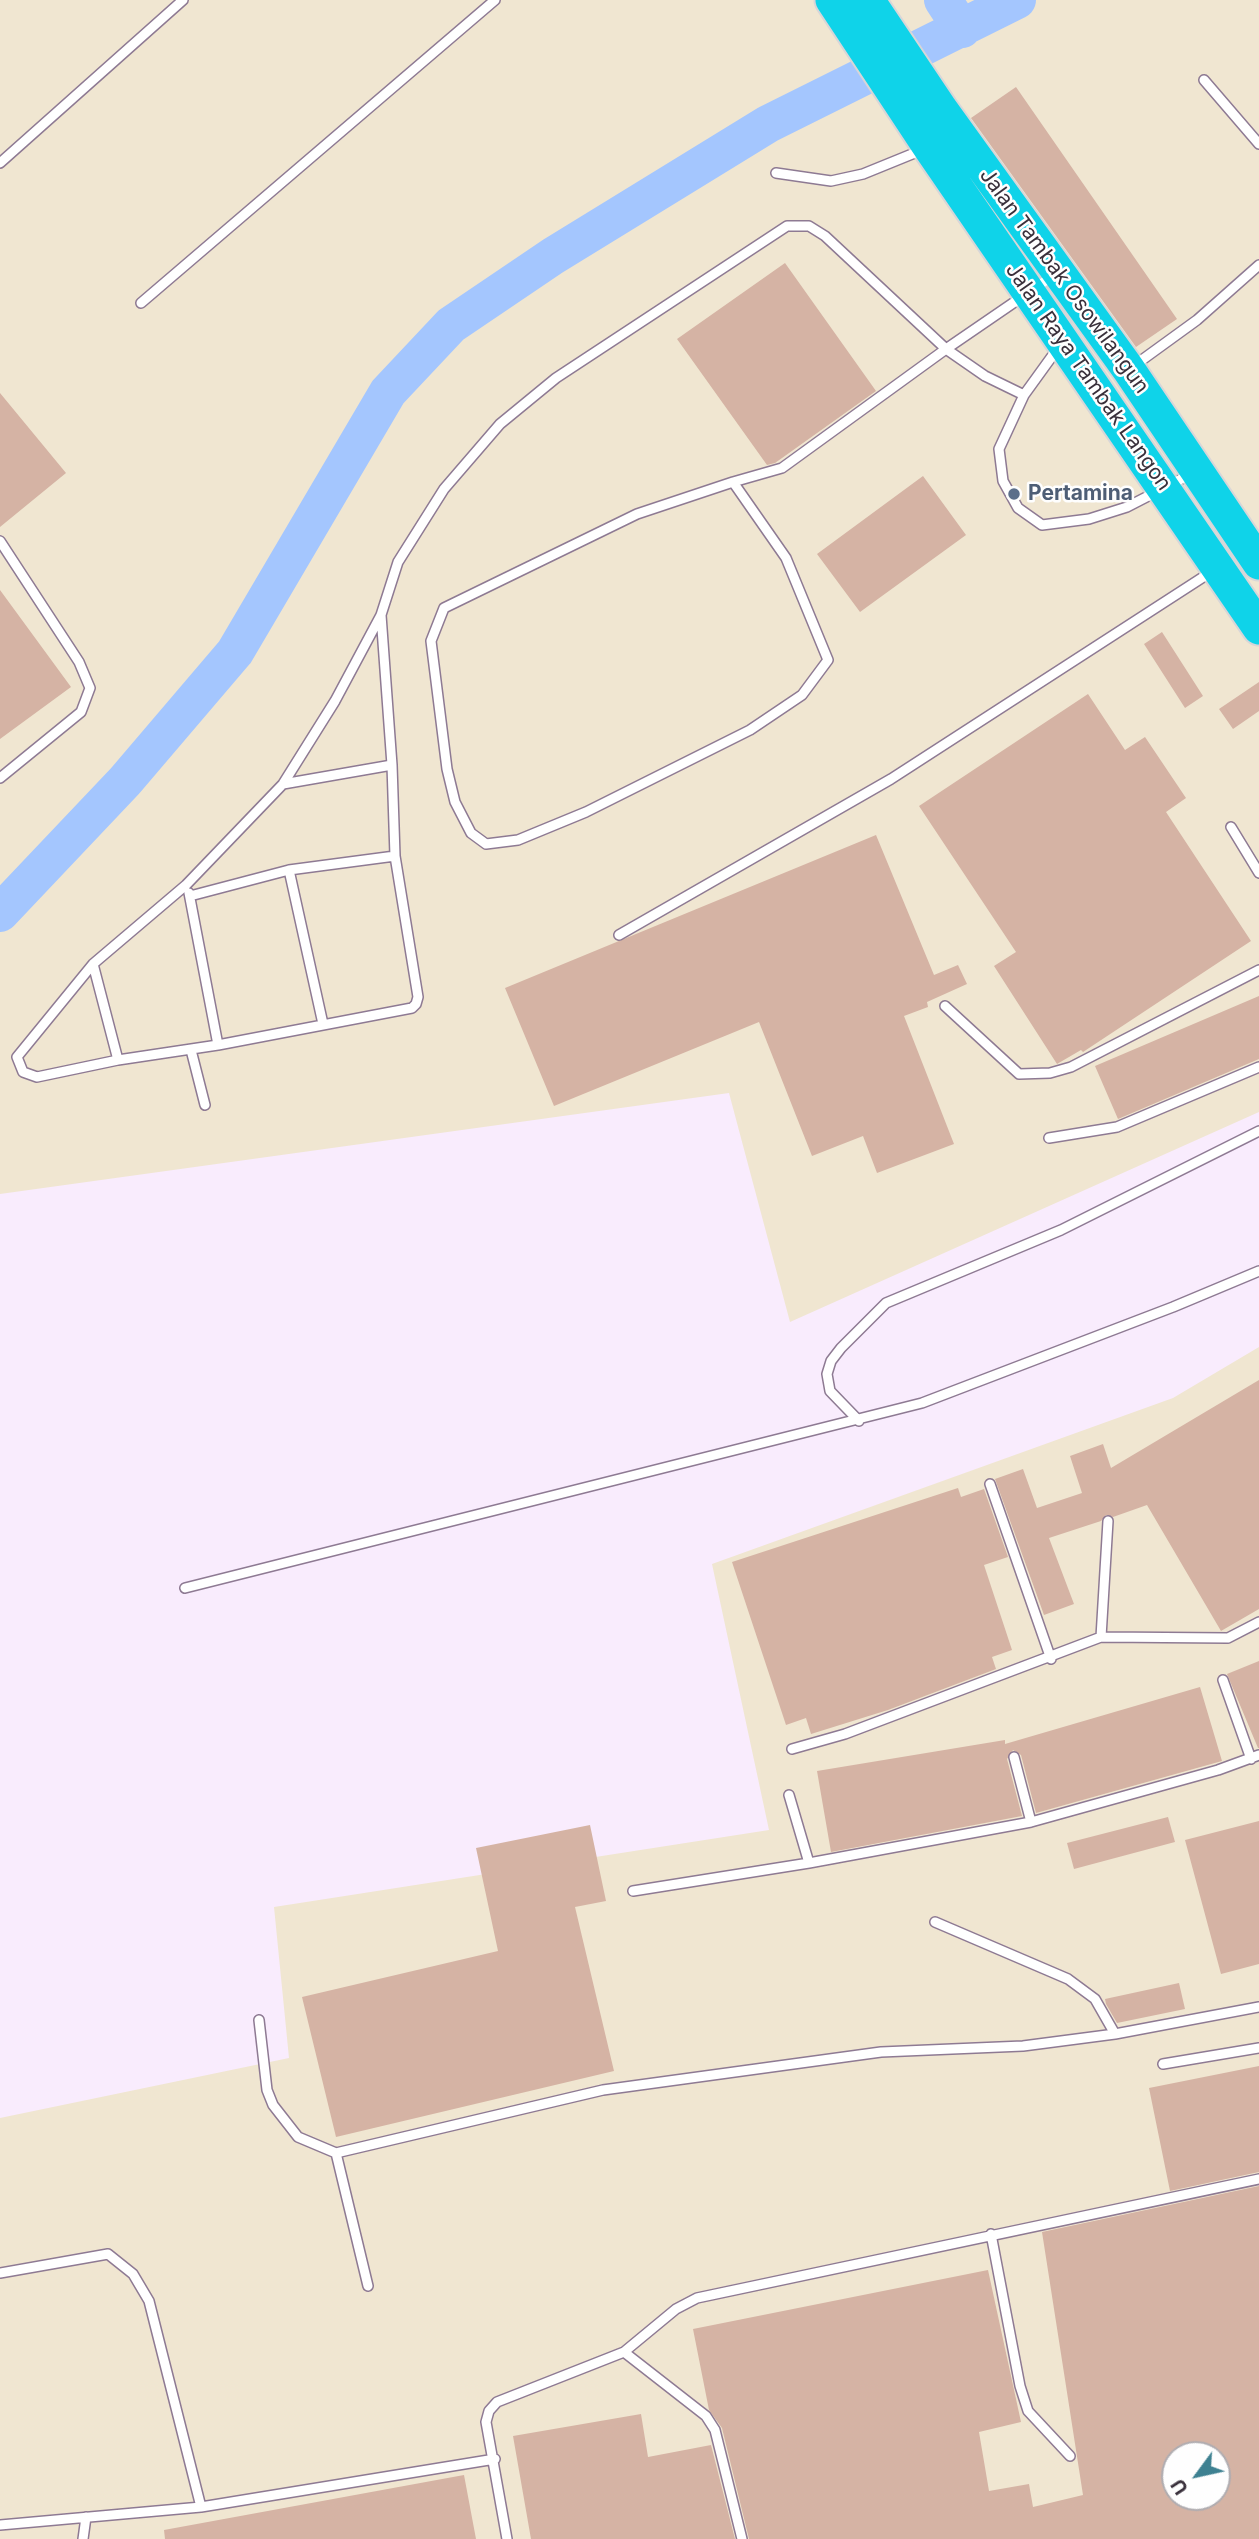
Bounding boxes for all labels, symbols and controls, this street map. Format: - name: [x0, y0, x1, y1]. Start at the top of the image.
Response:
- street label: Jalan Tambak Osowilangun: [974, 164, 1154, 398]
- street label: Jalan Raya Tambak Langon: [1000, 258, 1176, 496]
- place label: Pertamina: [1028, 481, 1133, 507]
- marker: Pertamina: [1006, 486, 1022, 502]
- north arrow: [1161, 2441, 1231, 2511]
- text: U: [1166, 2475, 1193, 2499]

